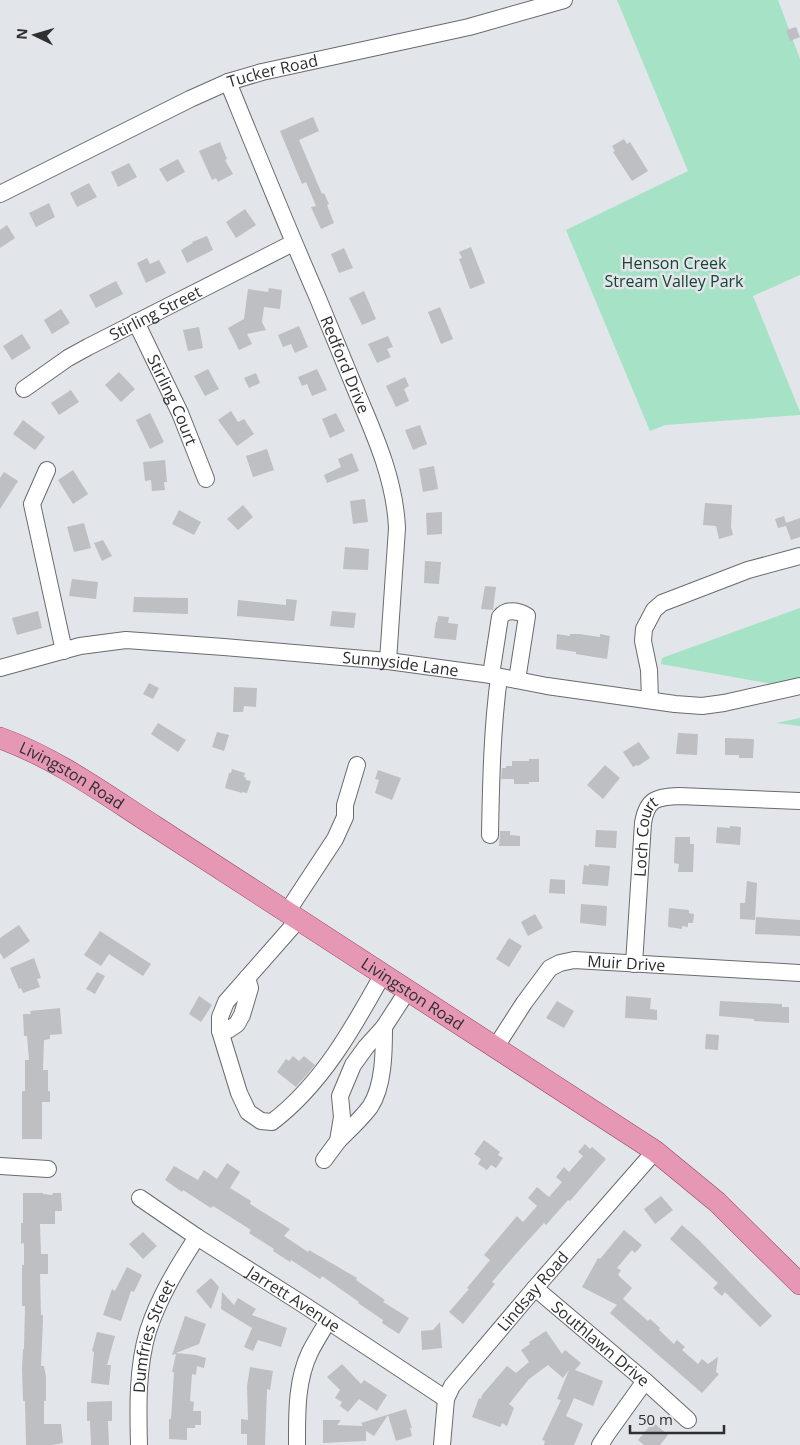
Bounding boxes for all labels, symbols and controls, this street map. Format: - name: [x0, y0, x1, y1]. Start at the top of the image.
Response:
- north arrow: [10, 10, 60, 60]
- text: N: [12, 27, 32, 40]
- street label: Tucker Road: [225, 49, 320, 93]
- park label: Henson Creek Stream Valley Park: [605, 252, 744, 292]
- street label: Stirling Street: [105, 280, 205, 345]
- street label: Redford Drive: [315, 313, 375, 417]
- street label: Stirling Court: [142, 351, 203, 449]
- street label: Sunnyside Lane: [342, 646, 460, 681]
- street label: Livingston Road: [16, 736, 129, 814]
- street label: Loch Court: [629, 791, 662, 878]
- street label: Muir Drive: [587, 950, 666, 976]
- street label: Livingston Road: [357, 952, 468, 1035]
- street label: Lindsay Road: [492, 1247, 573, 1336]
- street label: Jarrett Avenue: [241, 1260, 345, 1337]
- street label: Dumfries Street: [128, 1275, 180, 1393]
- street label: Southlawn Drive: [547, 1296, 654, 1391]
- scale bar: [630, 1402, 724, 1434]
- text: 50 m: [638, 1409, 673, 1429]

